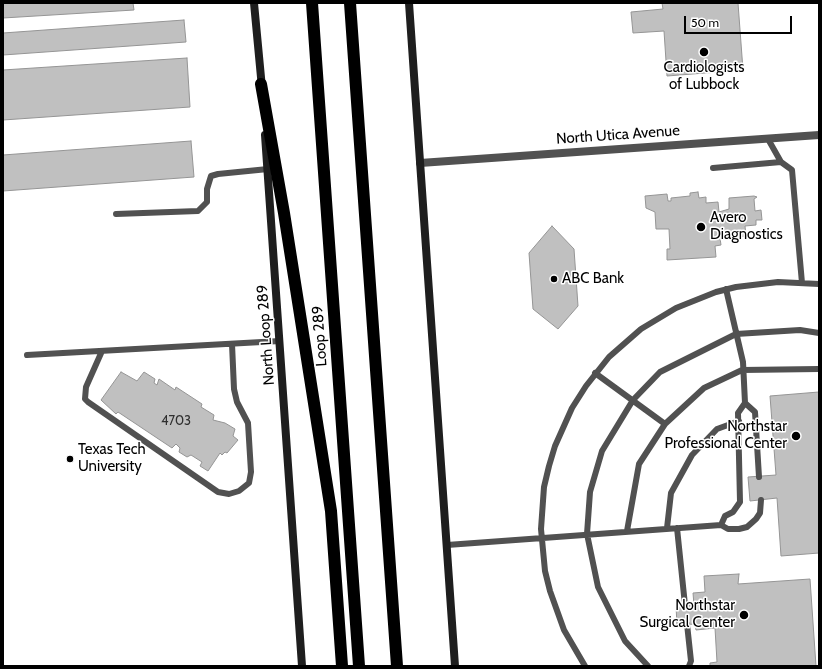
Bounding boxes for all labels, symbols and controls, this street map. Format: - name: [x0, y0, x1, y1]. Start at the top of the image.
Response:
- scale bar: [686, 8, 794, 34]
- text: 50 m: [691, 15, 719, 30]
- marker: Cardiologists of Lubbock: [698, 46, 710, 58]
- place label: Cardiologists of Lubbock: [664, 59, 744, 94]
- street label: North Utica Avenue: [556, 122, 680, 148]
- place label: Avero Diagnostics: [710, 209, 783, 244]
- marker: Avero Diagnostics: [695, 221, 707, 233]
- place label: ABC Bank: [562, 270, 624, 288]
- marker: ABC Bank: [549, 274, 559, 284]
- street label: North Loop 289: [254, 284, 278, 386]
- street label: Loop 289: [309, 305, 331, 367]
- house number: 4703: [161, 413, 191, 429]
- place label: Northstar Professional Center: [665, 418, 787, 453]
- marker: Northstar Professional Center: [790, 430, 802, 442]
- place label: Texas Tech University: [78, 441, 146, 476]
- marker: Texas Tech University: [65, 454, 75, 464]
- place label: Northstar Surgical Center: [640, 597, 735, 632]
- marker: Northstar Surgical Center: [738, 609, 750, 621]

